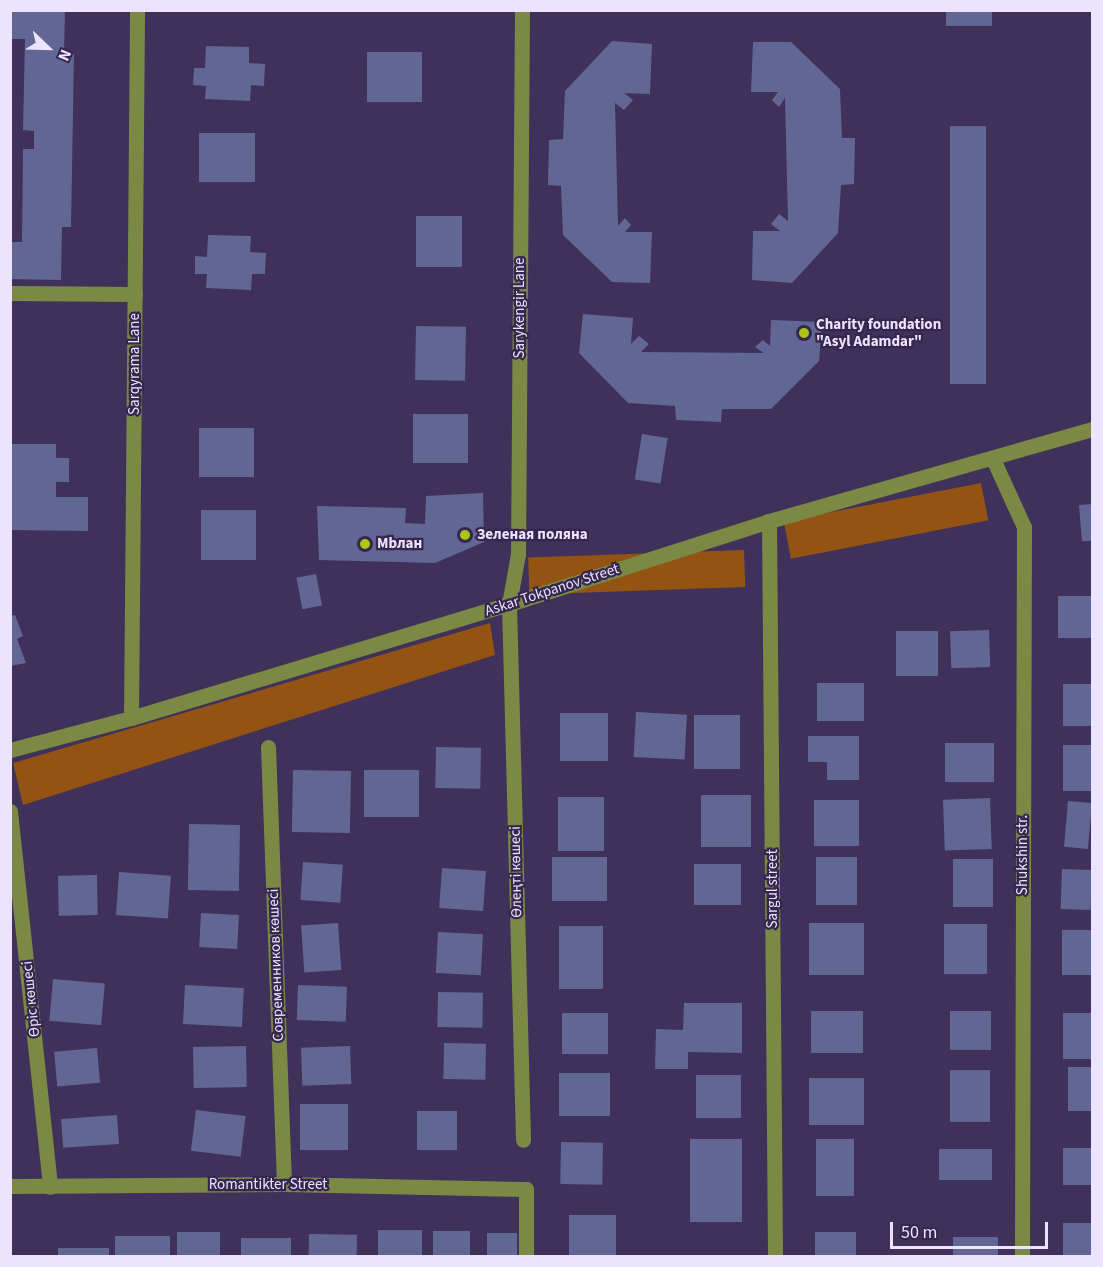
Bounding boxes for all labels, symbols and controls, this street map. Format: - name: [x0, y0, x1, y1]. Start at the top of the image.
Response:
- north arrow: [18, 18, 78, 78]
- text: N: [52, 46, 77, 64]
- street label: Sarykengir Lane: [511, 258, 529, 358]
- street label: Sarqyrama Lane: [126, 313, 144, 415]
- place label: Charity foundation "Asyl Adamdar": [816, 315, 941, 350]
- marker: Charity foundation "Asyl Adamdar": [797, 326, 811, 340]
- place label: Зеленая поляна: [477, 526, 588, 544]
- marker: Зеленая поляна: [458, 528, 472, 542]
- place label: Мbлан: [377, 535, 422, 553]
- marker: Мbлан: [358, 537, 372, 551]
- street label: Askar Tokpanov Street: [483, 560, 621, 620]
- street label: Shukshin str.: [1014, 815, 1032, 895]
- street label: Өлеңті көшесі: [506, 826, 526, 918]
- street label: Sargul street: [764, 849, 782, 929]
- street label: Современников көшесі: [264, 888, 288, 1042]
- street label: Өріс көшесі: [18, 960, 44, 1038]
- street label: Romantikter Street: [209, 1176, 327, 1194]
- scale bar: [893, 1210, 1050, 1248]
- text: 50 m: [901, 1220, 937, 1245]

